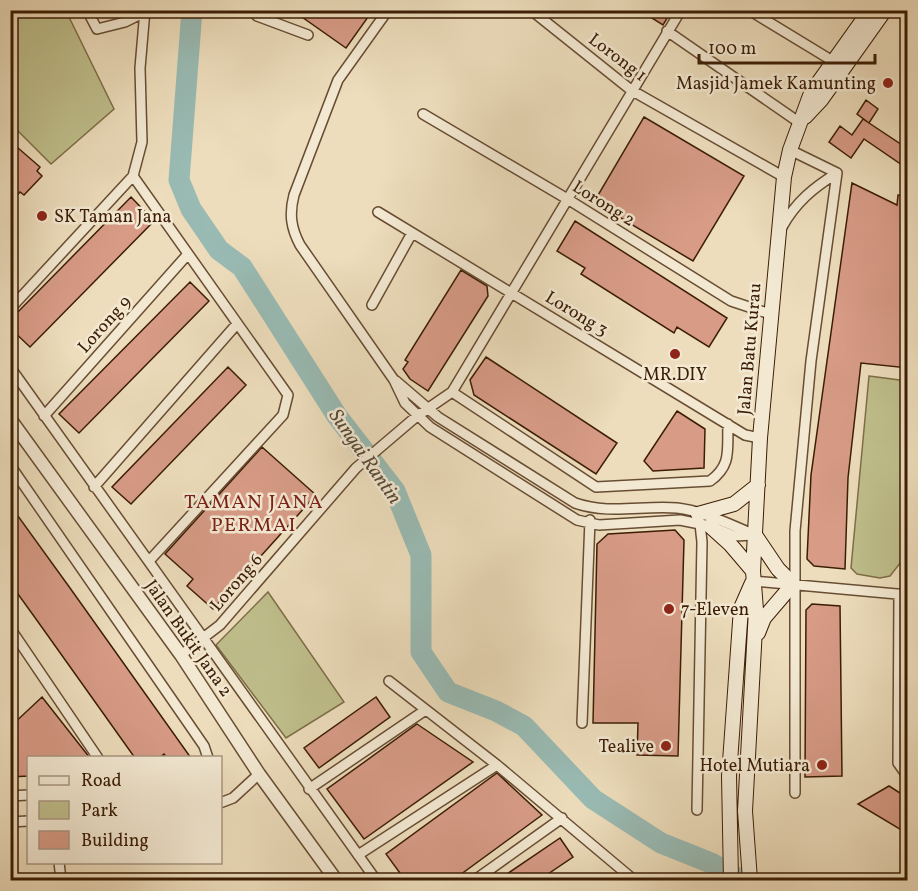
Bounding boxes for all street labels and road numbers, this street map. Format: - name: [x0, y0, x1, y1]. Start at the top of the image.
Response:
- street label: Lorong 1: [583, 28, 651, 88]
- street label: Lorong 2: [567, 175, 640, 233]
- street label: Jalan Batu Kurau: [732, 282, 769, 416]
- street label: Lorong 3: [540, 286, 612, 343]
- street label: Lorong 9: [73, 291, 138, 359]
- street label: Lorong 6: [205, 549, 269, 617]
- street label: Jalan Bukit Jana 2: [138, 575, 238, 703]

